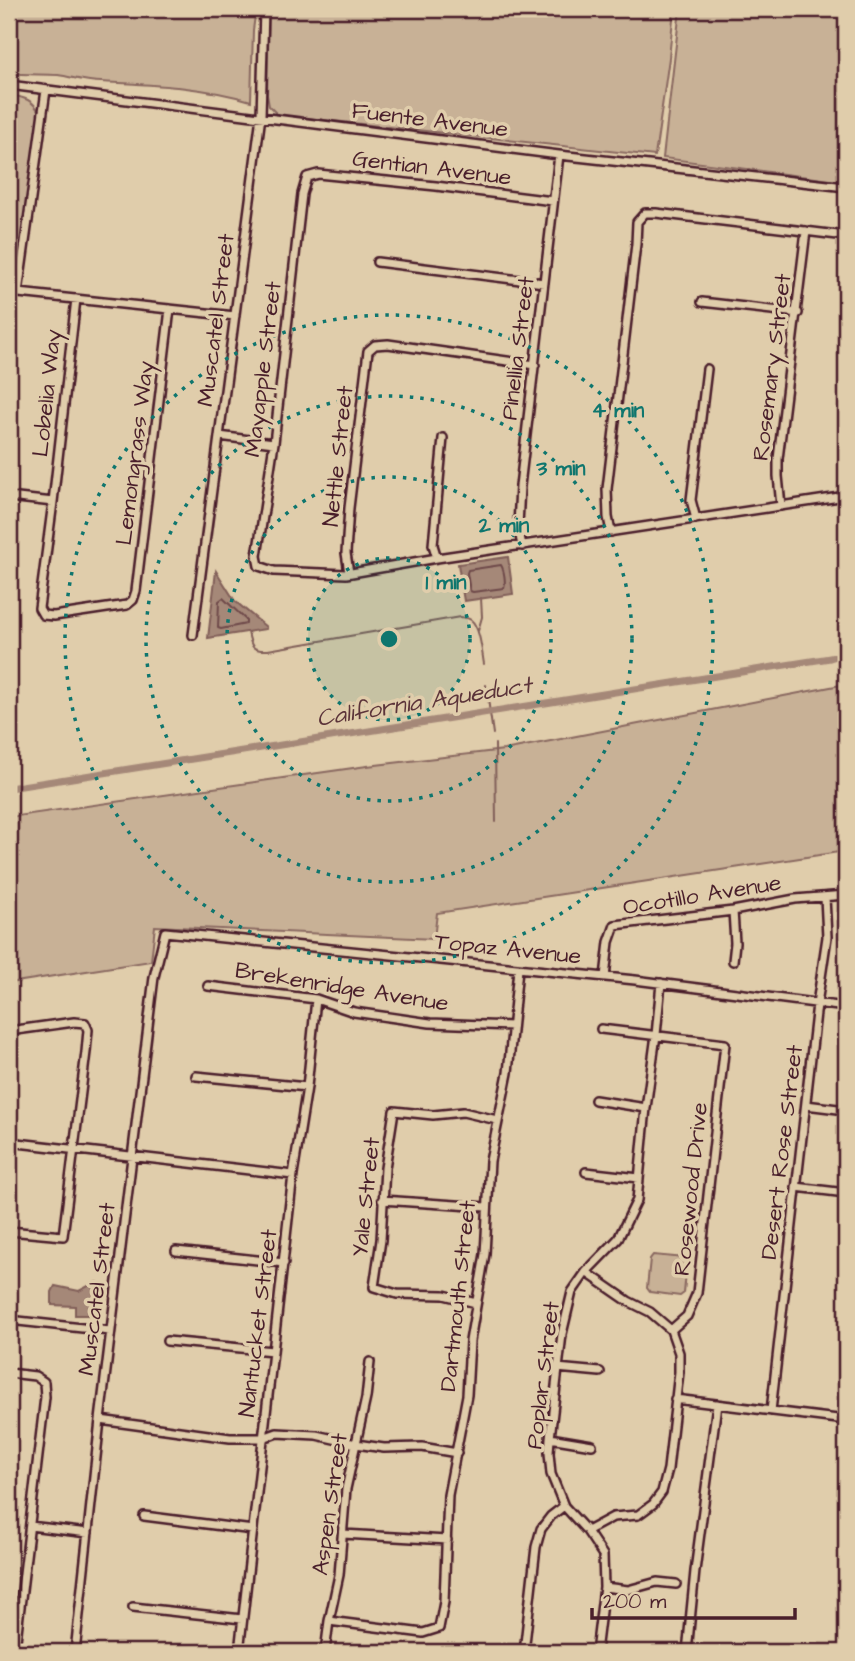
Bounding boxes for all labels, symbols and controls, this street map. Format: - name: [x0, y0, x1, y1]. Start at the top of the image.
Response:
- street label: Fuente Avenue: [350, 95, 510, 145]
- street label: Gentian Avenue: [351, 142, 513, 194]
- street label: Muscatel Street: [190, 231, 243, 408]
- street label: Rosemary Street: [745, 271, 800, 463]
- street label: Pinellia Street: [493, 274, 543, 422]
- street label: Mayapple Street: [236, 279, 291, 459]
- street label: Lobelia Way: [24, 327, 71, 459]
- street label: Lemongrass Way: [108, 359, 163, 547]
- street label: Nettle Street: [315, 383, 361, 528]
- text: 4 min: [592, 396, 645, 425]
- text: 3 min: [535, 454, 586, 483]
- text: 2 min: [478, 511, 530, 540]
- text: 1 min: [425, 568, 467, 597]
- centre of rings: [377, 627, 401, 651]
- water label: California Aqueduct: [314, 668, 536, 736]
- street label: Ocotillo Avenue: [621, 867, 784, 923]
- street label: Topaz Avenue: [433, 925, 583, 973]
- street label: Brekenridge Avenue: [233, 954, 451, 1021]
- street label: Desert Rose Street: [753, 1042, 811, 1261]
- street label: Rosewood Drive: [666, 1101, 716, 1277]
- street label: Yale Street: [344, 1135, 388, 1259]
- street label: Dartmouth Street: [432, 1198, 484, 1393]
- street label: Muscatel Street: [71, 1200, 124, 1377]
- street label: Nantucket Street: [231, 1227, 285, 1419]
- street label: Poplar Street: [518, 1299, 568, 1451]
- street label: Aspen Street: [304, 1430, 356, 1577]
- scale bar: [592, 1577, 796, 1621]
- text: 200 m: [603, 1587, 667, 1616]

